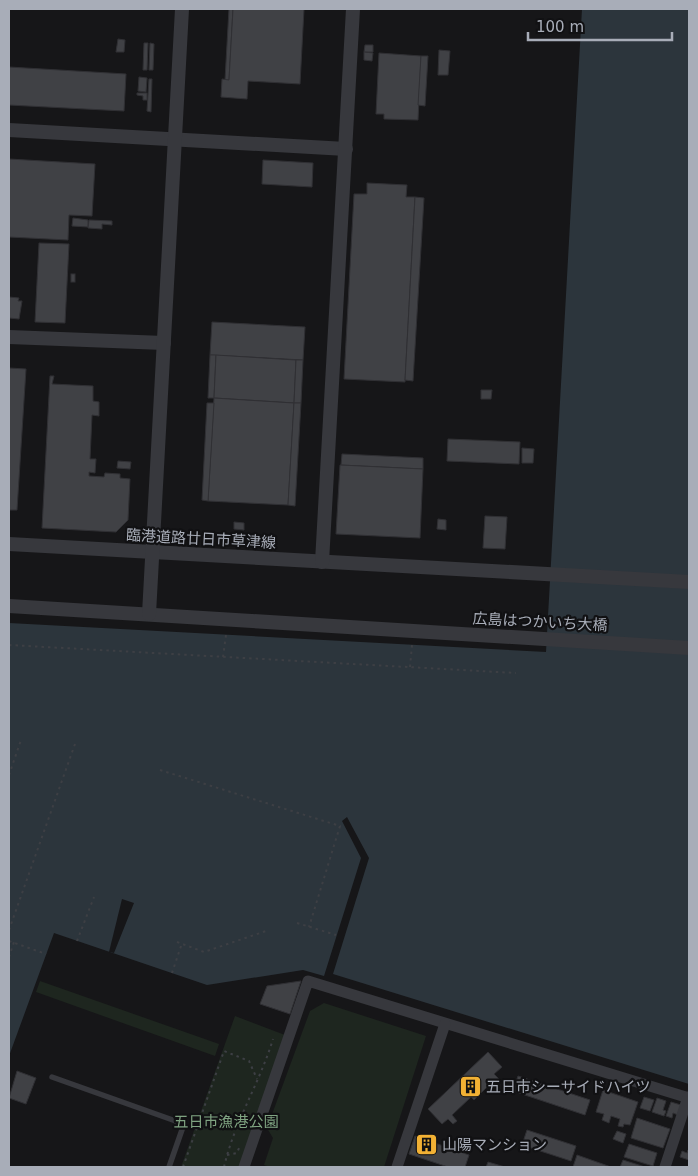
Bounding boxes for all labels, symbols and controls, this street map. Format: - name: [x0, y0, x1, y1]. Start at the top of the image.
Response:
- scale bar: [528, 10, 672, 42]
- text: 100 m: [536, 18, 584, 36]
- street label: 臨港道路廿日市草津線: [126, 526, 276, 552]
- street label: 広島はつかいち大橋: [472, 609, 608, 635]
- building icon: 五日市シーサイドハイツ: [458, 1075, 482, 1099]
- place label: 五日市シーサイドハイツ: [486, 1078, 650, 1096]
- park label: 五日市漁港公園: [173, 1113, 279, 1131]
- building icon: 山陽マンション: [414, 1133, 438, 1157]
- place label: 山陽マンション: [442, 1136, 547, 1154]

